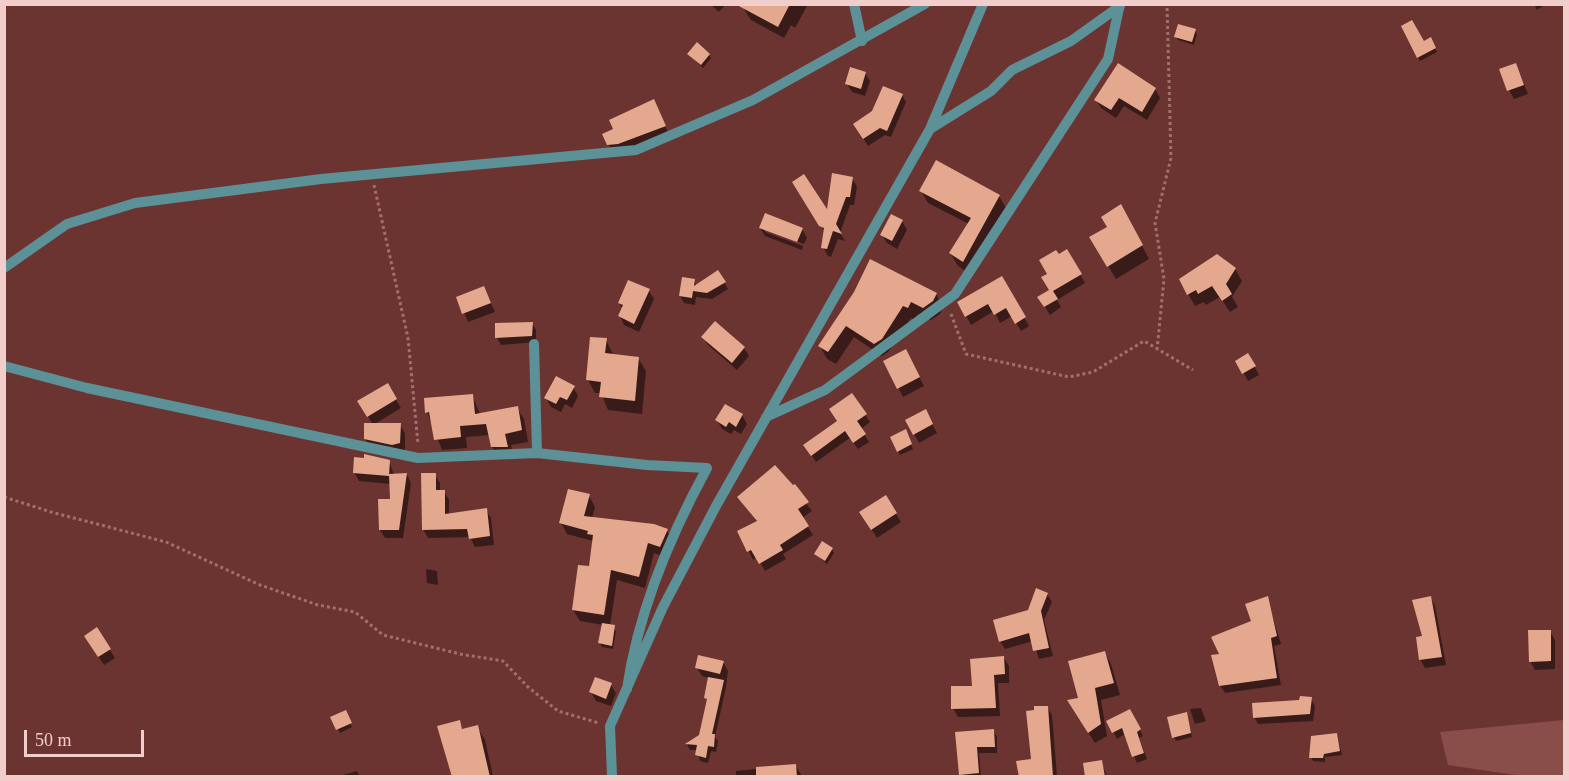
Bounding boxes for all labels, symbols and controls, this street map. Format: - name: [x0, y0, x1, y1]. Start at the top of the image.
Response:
- scale bar: [27, 718, 147, 756]
- text: 50 m: [35, 730, 72, 750]

